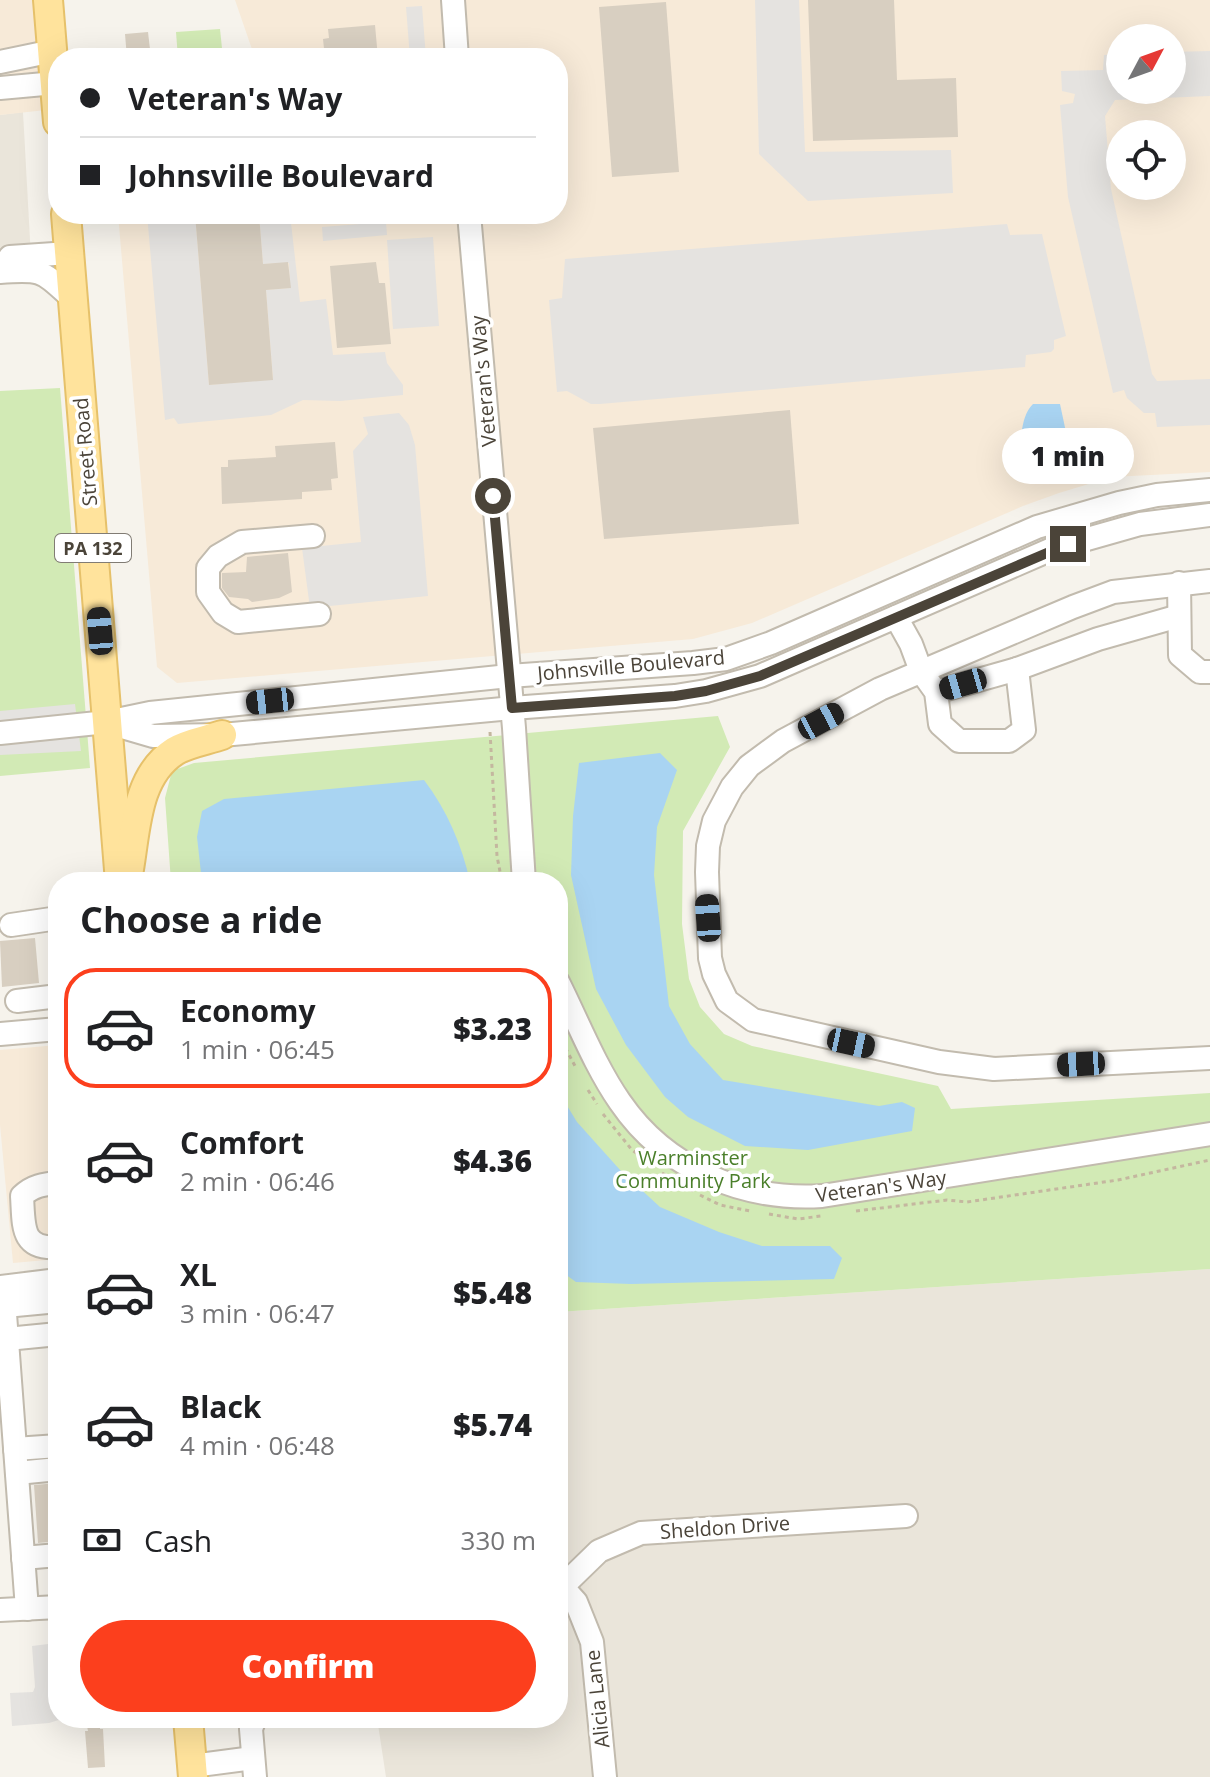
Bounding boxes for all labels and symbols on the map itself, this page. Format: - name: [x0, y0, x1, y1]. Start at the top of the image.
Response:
- north arrow: [1106, 24, 1186, 104]
- street label: Veteran's Way: [464, 313, 502, 448]
- street label: Street Road: [67, 397, 103, 507]
- callout: 1 min: [1002, 428, 1134, 484]
- route start: [475, 478, 511, 514]
- route end: [1050, 526, 1086, 562]
- road number: PA 132: [55, 534, 131, 562]
- car: [86, 606, 114, 656]
- street label: Johnsville Boulevard: [534, 643, 726, 687]
- car: [937, 666, 989, 702]
- car: [245, 687, 295, 715]
- car: [794, 699, 848, 743]
- car: [694, 893, 722, 943]
- car: [825, 1026, 877, 1060]
- car: [1056, 1051, 1106, 1077]
- park label: Warminster Community Park: [615, 1144, 771, 1194]
- street label: Veteran's Way: [814, 1163, 949, 1209]
- street label: Sheldon Drive: [659, 1509, 791, 1545]
- street label: Alicia Lane: [578, 1648, 616, 1750]

